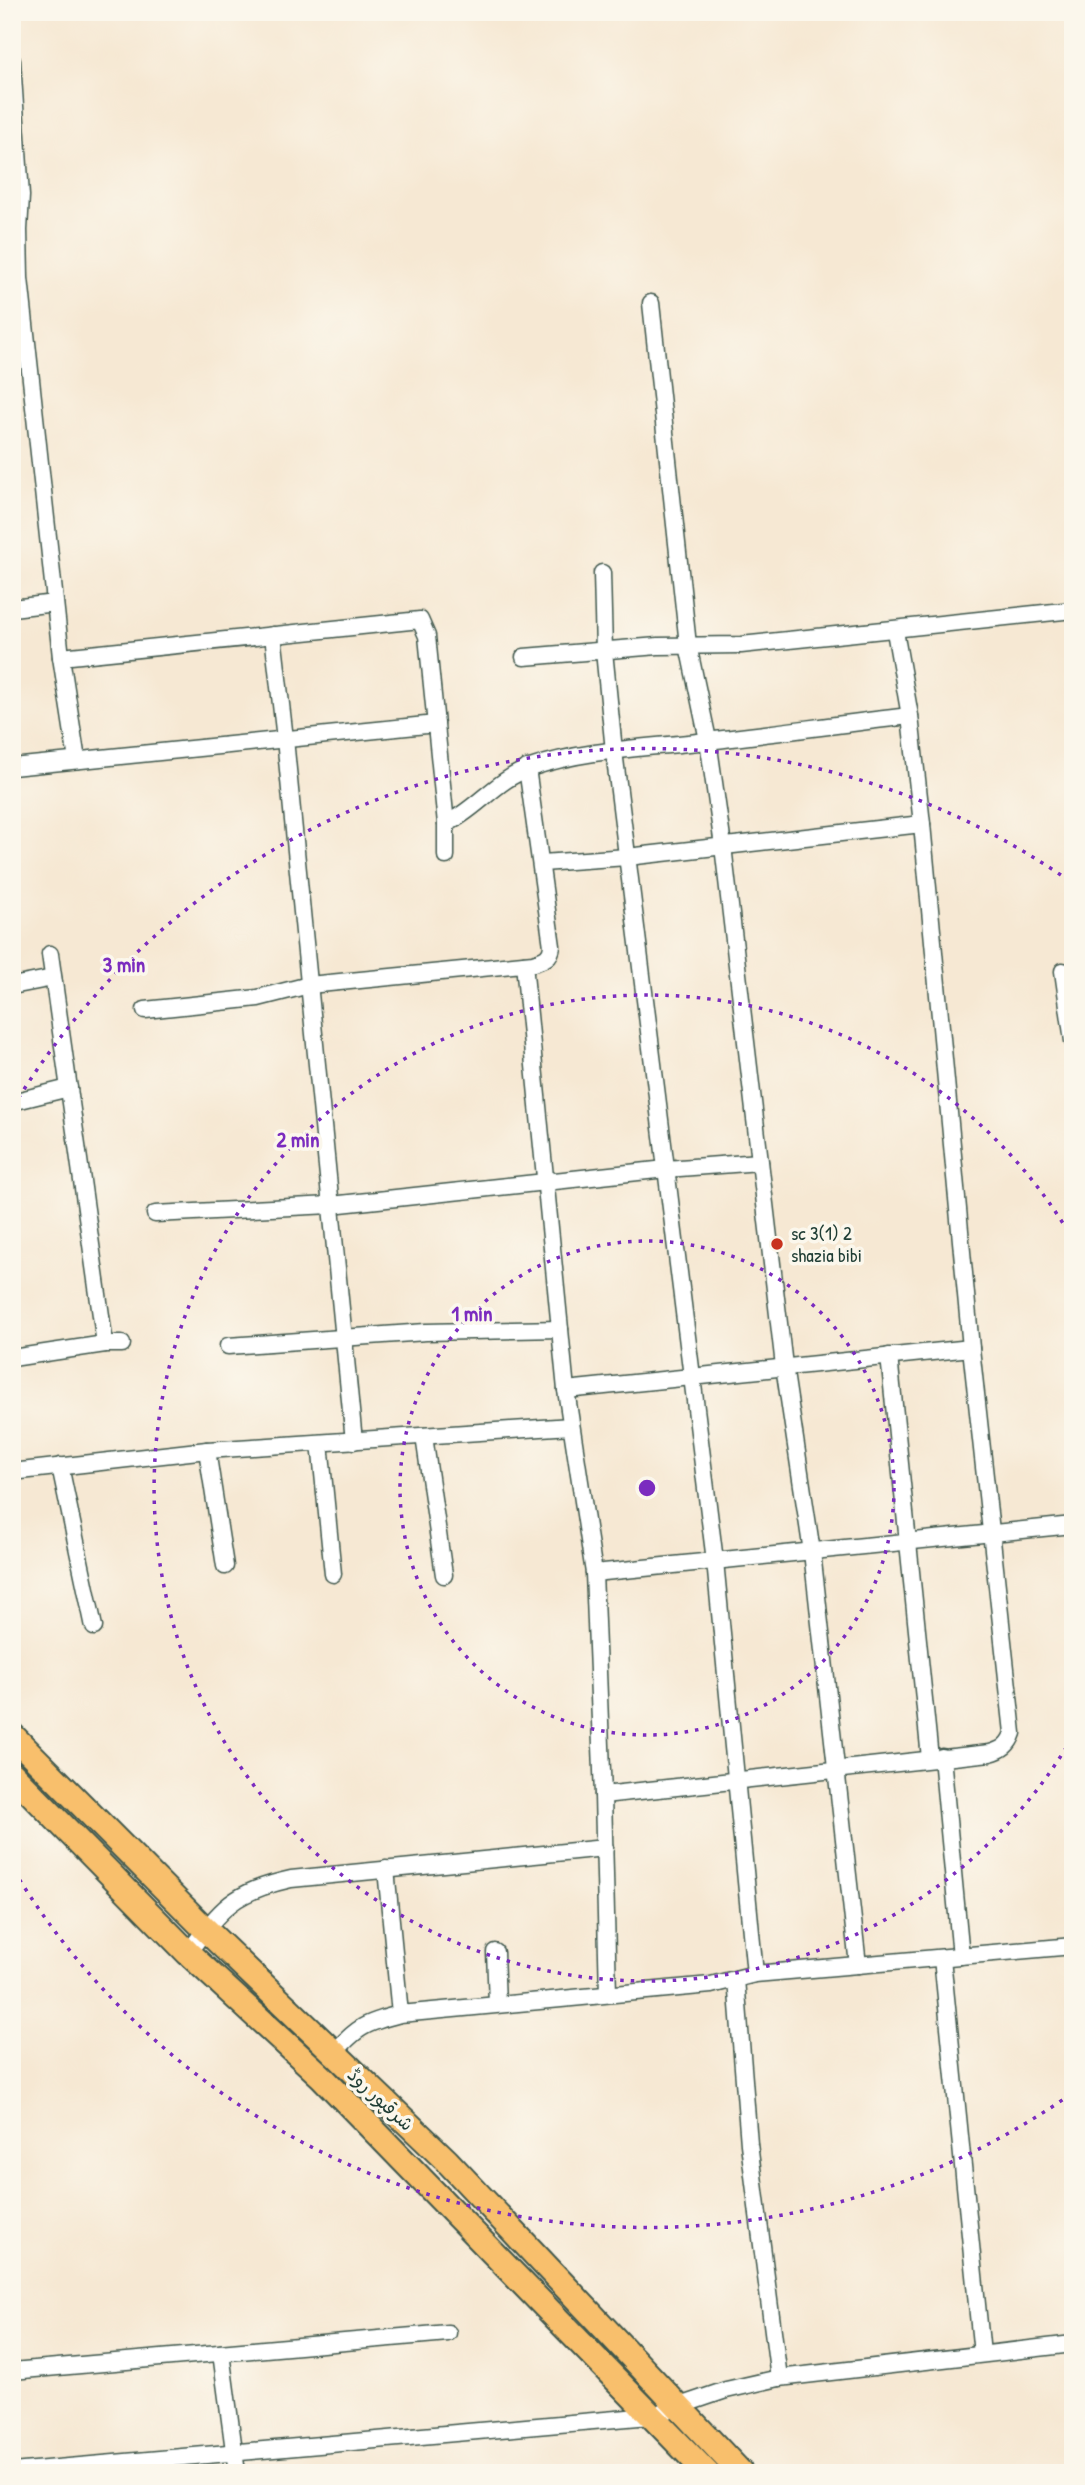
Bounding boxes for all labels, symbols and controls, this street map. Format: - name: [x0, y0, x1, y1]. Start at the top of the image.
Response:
- text: 3 min: [103, 950, 145, 979]
- text: 2 min: [276, 1125, 320, 1154]
- place label: sc 3(1) 2 shazia bibi: [791, 1220, 862, 1268]
- marker: sc 3(1) 2 shazia bibi: [769, 1236, 785, 1252]
- text: 1 min: [452, 1299, 492, 1328]
- centre of rings: [635, 1476, 659, 1500]
- street label: شرقپور روڈ: [342, 2062, 420, 2136]

